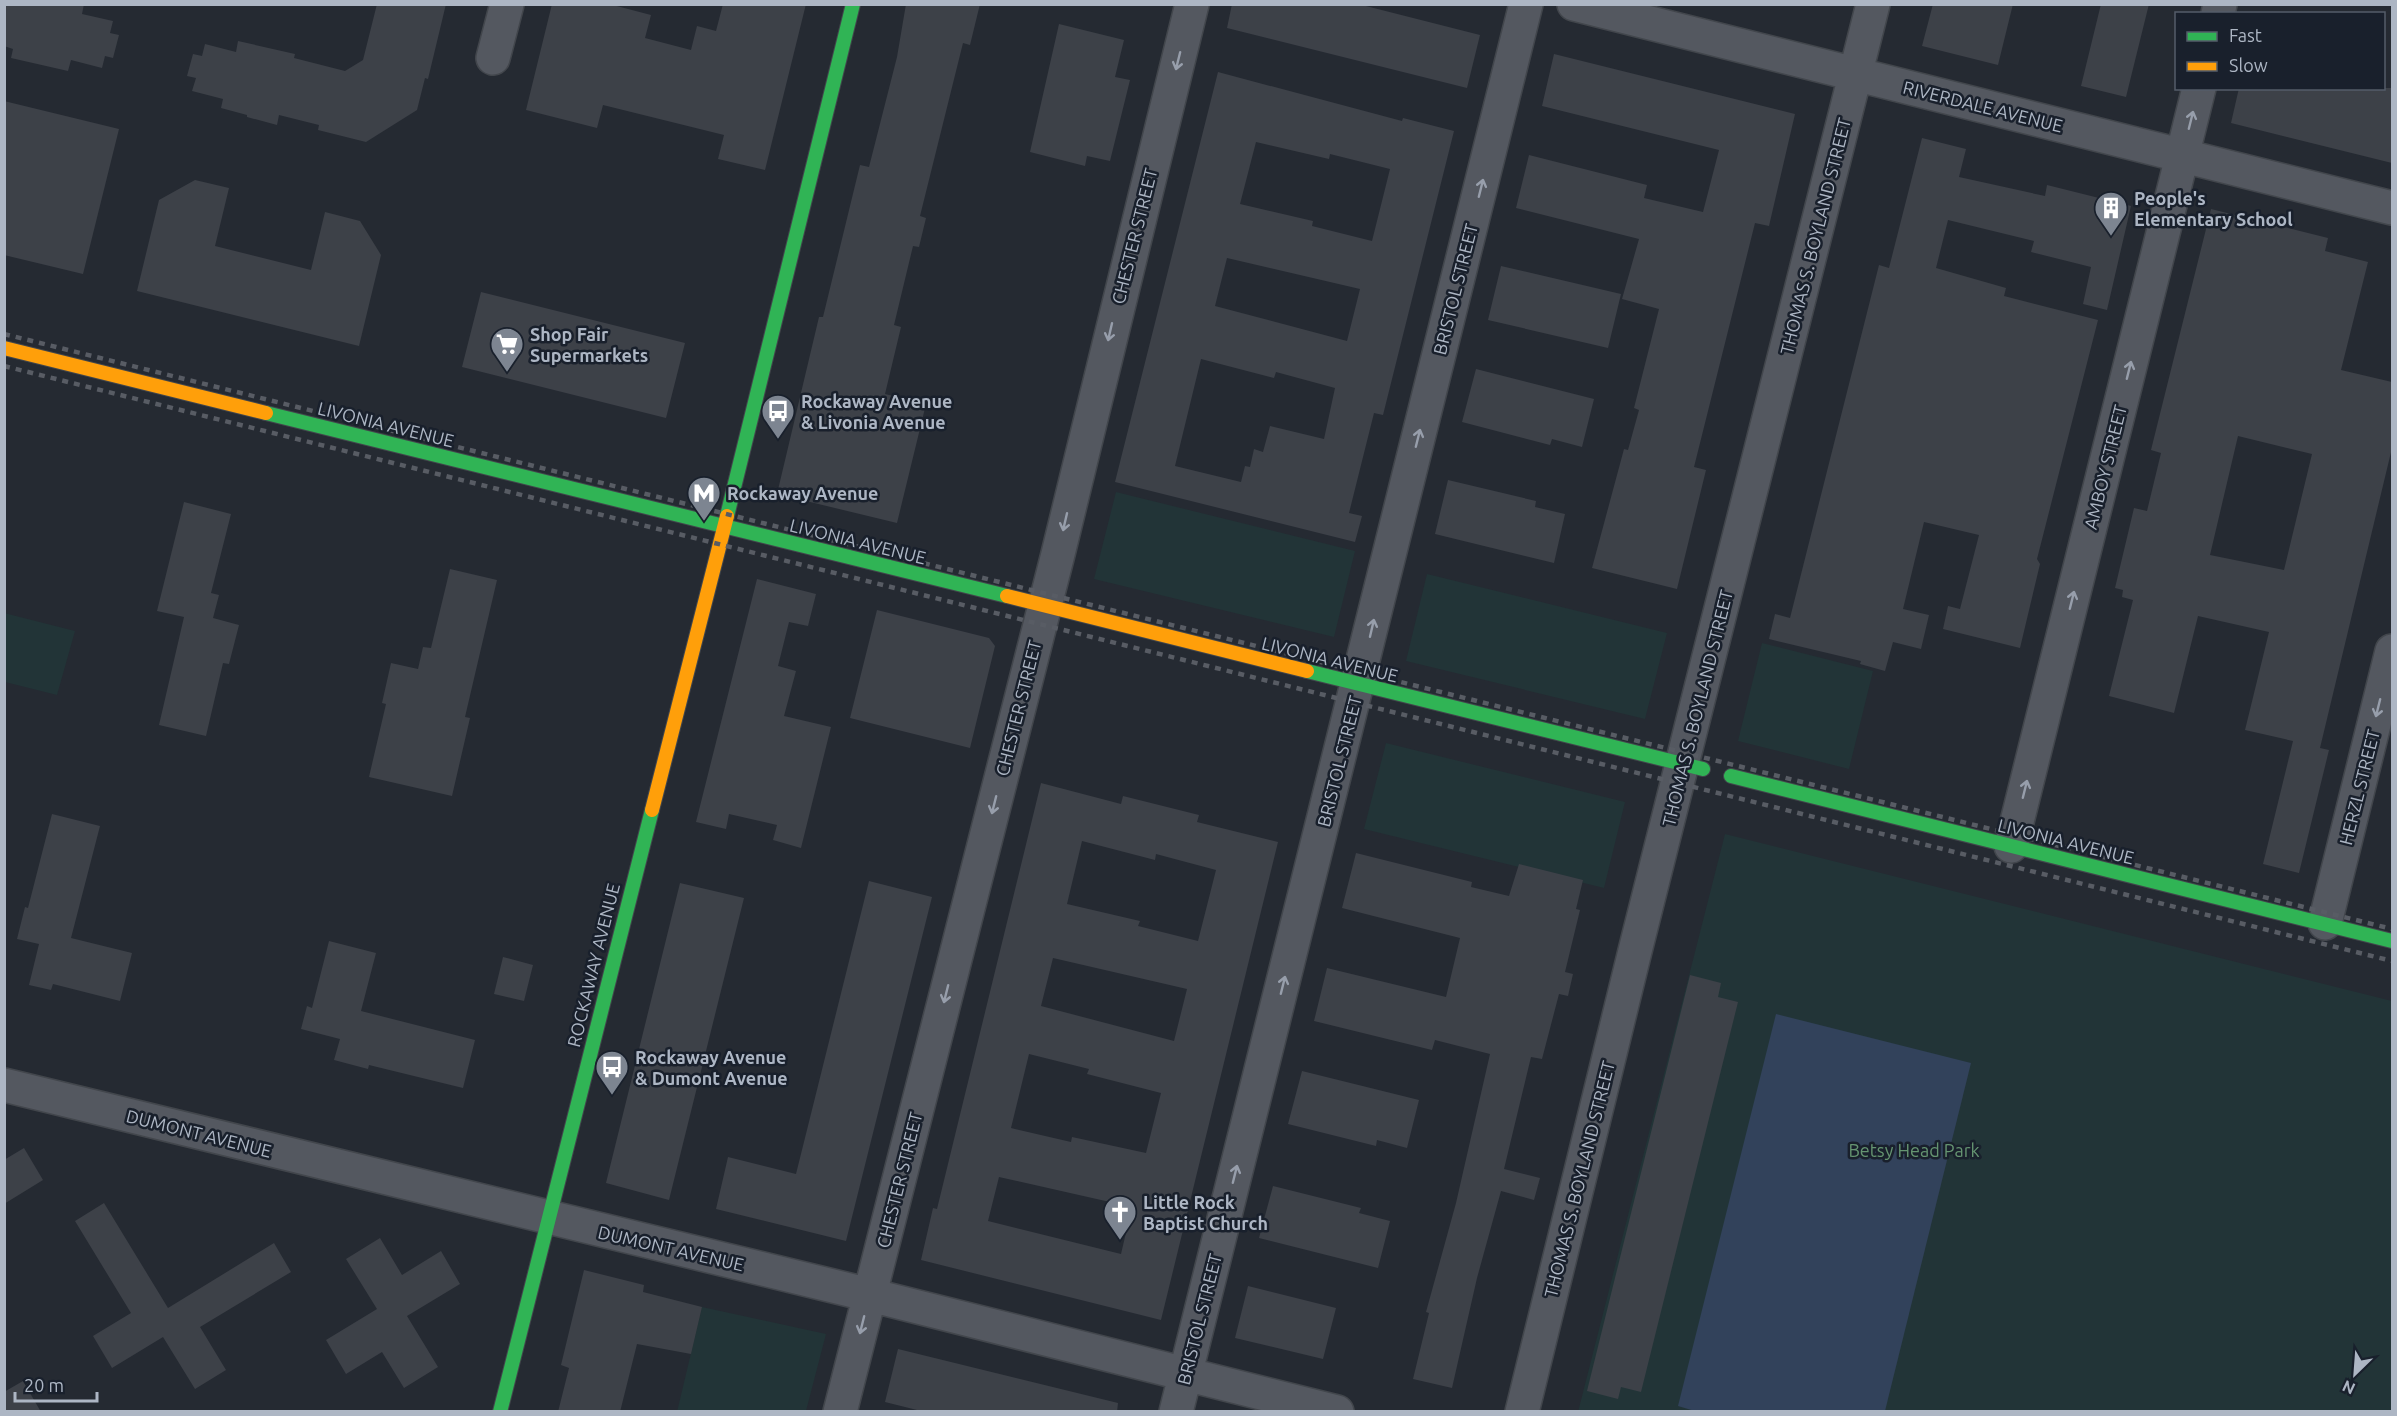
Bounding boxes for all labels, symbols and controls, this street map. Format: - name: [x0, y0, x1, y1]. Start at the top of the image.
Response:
- legend: [2175, 12, 2385, 90]
- text: Fast: [2229, 25, 2262, 45]
- one-way arrow: [1171, 51, 1183, 70]
- text: Slow: [2229, 55, 2268, 75]
- street label: RIVERDALE AVENUE: [1901, 76, 2065, 136]
- one-way arrow: [2186, 111, 2198, 130]
- street label: THOMAS S. BOYLAND STREET: [1776, 116, 1854, 356]
- street label: CHESTER STREET: [1107, 166, 1161, 306]
- one-way arrow: [1475, 179, 1487, 198]
- place label: People's Elementary School: [2134, 188, 2293, 229]
- building icon: People's Elementary School: [2093, 190, 2129, 237]
- street label: BRISTOL STREET: [1429, 221, 1481, 357]
- one-way arrow: [1104, 322, 1116, 341]
- place label: Shop Fair Supermarkets: [530, 324, 648, 365]
- supermarket icon: Shop Fair Supermarkets: [489, 326, 525, 373]
- one-way arrow: [2124, 361, 2136, 380]
- place label: Rockaway Avenue & Livonia Avenue: [801, 391, 952, 432]
- bus stop icon: Rockaway Avenue & Livonia Avenue: [760, 393, 796, 440]
- street label: LIVONIA AVENUE: [316, 397, 456, 451]
- street label: AMBOY STREET: [2080, 403, 2130, 531]
- one-way arrow: [1413, 429, 1425, 448]
- metro station icon: Rockaway Avenue: [686, 475, 722, 522]
- place label: Rockaway Avenue: [727, 483, 878, 503]
- one-way arrow: [1059, 512, 1071, 531]
- street label: LIVONIA AVENUE: [788, 514, 928, 568]
- street label: THOMAS S. BOYLAND STREET: [1658, 588, 1736, 828]
- one-way arrow: [2067, 591, 2078, 610]
- one-way arrow: [1366, 618, 1378, 637]
- street label: LIVONIA AVENUE: [1260, 632, 1400, 686]
- street label: CHESTER STREET: [991, 638, 1045, 778]
- street label: BRISTOL STREET: [1313, 693, 1365, 829]
- one-way arrow: [2372, 698, 2384, 717]
- street label: HERZL STREET: [2335, 727, 2383, 847]
- one-way arrow: [2019, 780, 2031, 799]
- one-way arrow: [987, 795, 999, 814]
- street label: LIVONIA AVENUE: [1996, 814, 2136, 868]
- street label: ROCKAWAY AVENUE: [563, 881, 623, 1049]
- one-way arrow: [1277, 976, 1289, 995]
- one-way arrow: [940, 984, 952, 1003]
- place label: Rockaway Avenue & Dumont Avenue: [635, 1047, 788, 1088]
- bus stop icon: Rockaway Avenue & Dumont Avenue: [594, 1049, 630, 1096]
- street label: THOMAS S. BOYLAND STREET: [1540, 1059, 1618, 1299]
- street label: DUMONT AVENUE: [124, 1105, 274, 1161]
- street label: CHESTER STREET: [872, 1110, 926, 1250]
- park label: Betsy Head Park: [1848, 1140, 1980, 1160]
- one-way arrow: [1230, 1165, 1242, 1184]
- place label: Little Rock Baptist Church: [1143, 1192, 1268, 1233]
- church icon: Little Rock Baptist Church: [1102, 1194, 1138, 1241]
- street label: DUMONT AVENUE: [596, 1221, 746, 1275]
- street label: BRISTOL STREET: [1173, 1251, 1225, 1387]
- one-way arrow: [856, 1315, 868, 1334]
- north arrow: [2325, 1344, 2385, 1404]
- scale bar: [15, 1365, 98, 1403]
- text: 20 m: [24, 1375, 64, 1395]
- text: N: [2339, 1377, 2358, 1398]

